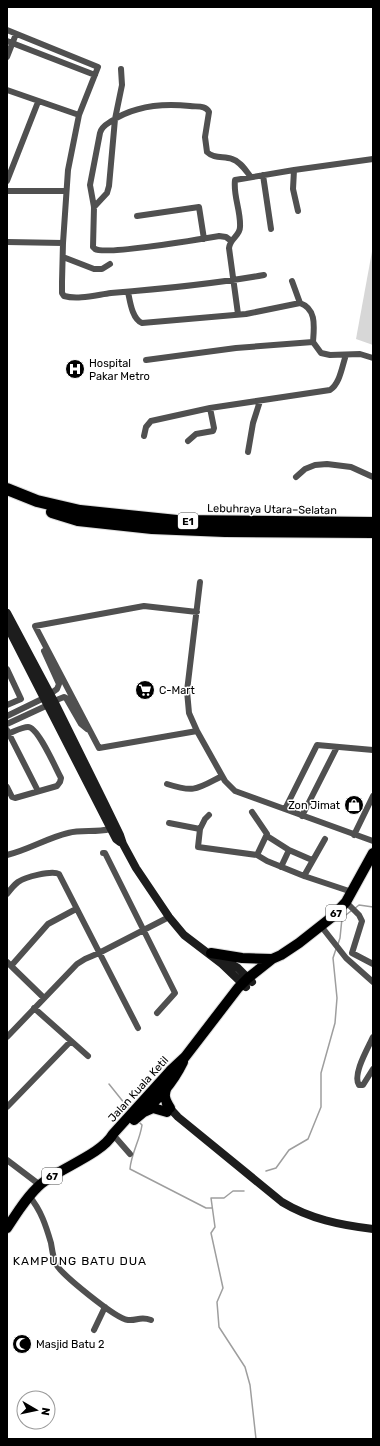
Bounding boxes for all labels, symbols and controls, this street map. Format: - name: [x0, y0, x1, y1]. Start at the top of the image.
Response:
- place label: Hospital Pakar Metro: [89, 357, 150, 383]
- hospital icon: Hospital Pakar Metro: [64, 358, 86, 380]
- street label: Lebuhraya Utara–Selatan: [207, 502, 337, 517]
- road number: E1: [178, 513, 198, 529]
- supermarket icon: C-Mart: [134, 679, 156, 701]
- place label: C-Mart: [159, 684, 195, 697]
- shop icon: Zon Jimat: [343, 794, 365, 816]
- place label: Zon Jimat: [288, 799, 341, 812]
- road number: 67: [326, 905, 346, 921]
- street label: Jalan Kuala Ketil: [106, 1054, 171, 1125]
- road number: 67: [42, 1168, 62, 1184]
- district label: KAMPUNG BATU DUA: [13, 1254, 147, 1268]
- mosque icon: Masjid Batu 2: [11, 1333, 33, 1355]
- place label: Masjid Batu 2: [36, 1338, 105, 1351]
- north arrow: [16, 1390, 56, 1430]
- text: N: [38, 1407, 52, 1416]

